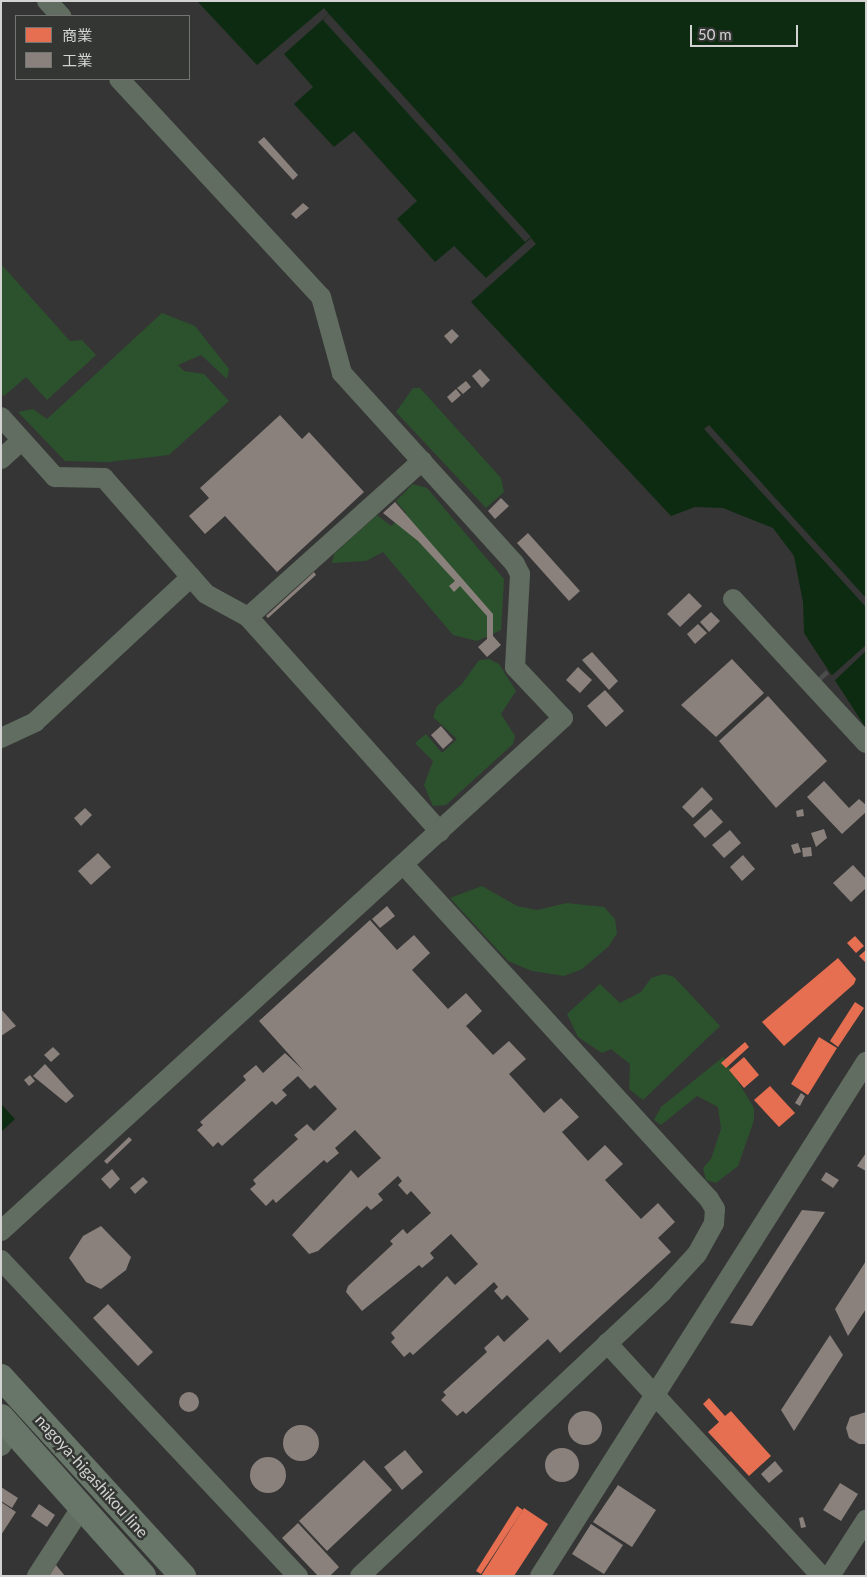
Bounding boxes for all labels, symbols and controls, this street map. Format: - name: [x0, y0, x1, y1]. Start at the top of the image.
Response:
- legend: [15, 15, 190, 80]
- scale bar: [692, 15, 800, 47]
- text: 50 m: [698, 25, 732, 43]
- text: 商業: [62, 26, 92, 44]
- text: 工業: [62, 51, 92, 69]
- street label: nagoya-higashikou line: [32, 1410, 152, 1542]

